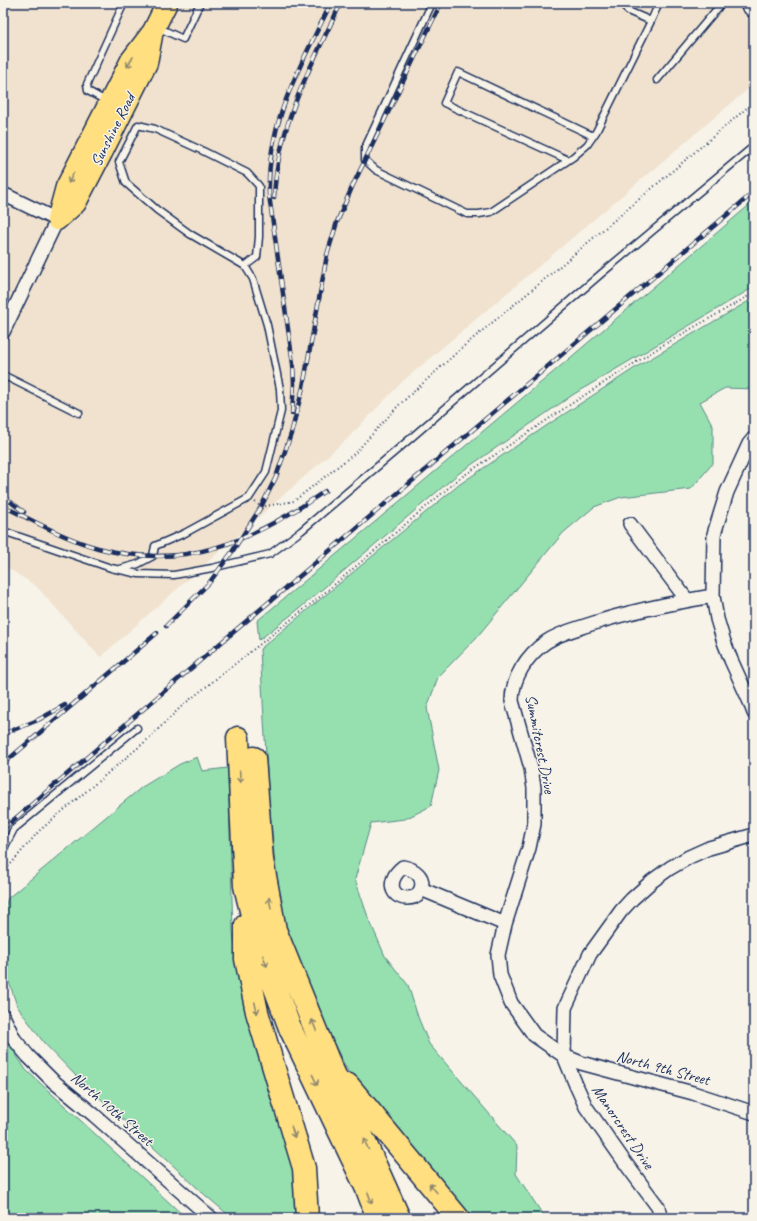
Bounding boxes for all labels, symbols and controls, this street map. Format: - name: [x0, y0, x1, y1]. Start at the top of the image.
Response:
- one-way arrow: [126, 56, 134, 68]
- street label: Sunshine Road: [86, 88, 141, 170]
- one-way arrow: [67, 171, 74, 183]
- street label: Summitcrest Drive: [521, 693, 560, 797]
- one-way arrow: [236, 770, 243, 783]
- one-way arrow: [266, 897, 274, 910]
- one-way arrow: [262, 954, 269, 967]
- one-way arrow: [252, 1001, 260, 1014]
- one-way arrow: [309, 1019, 317, 1031]
- street label: North 9th Street: [614, 1046, 713, 1090]
- street label: North 10th Street: [67, 1068, 159, 1151]
- one-way arrow: [312, 1074, 319, 1086]
- street label: Manorcrest Drive: [587, 1081, 660, 1174]
- one-way arrow: [290, 1125, 297, 1138]
- one-way arrow: [362, 1138, 369, 1150]
- one-way arrow: [429, 1183, 438, 1193]
- one-way arrow: [367, 1192, 375, 1204]

